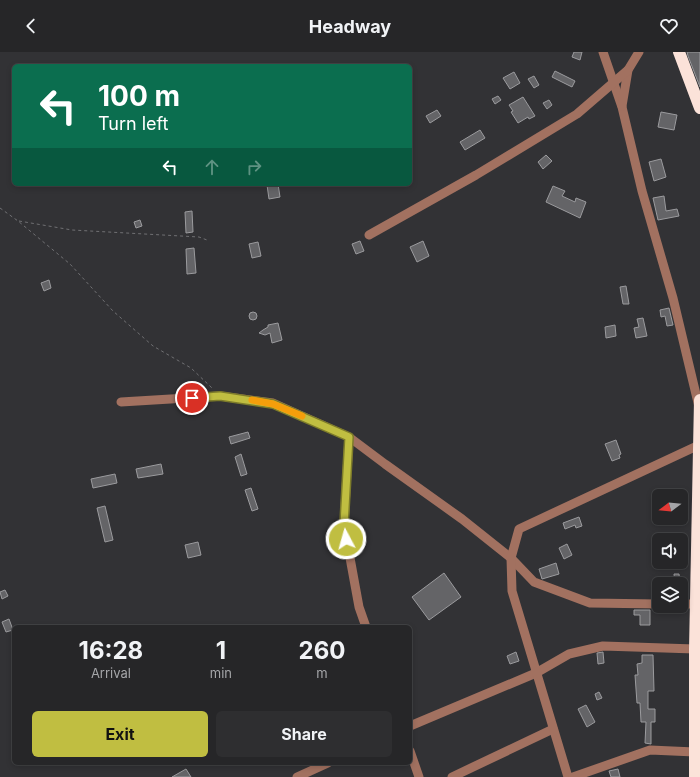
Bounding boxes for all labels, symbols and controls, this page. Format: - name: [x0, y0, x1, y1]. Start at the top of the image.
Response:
- icon: back: [20, 15, 42, 37]
- icon: heart: [658, 15, 680, 37]
- text: Headway: [309, 16, 391, 37]
- text: 100 m: [98, 79, 180, 113]
- icon: left: [32, 80, 84, 132]
- text: Turn left: [98, 113, 168, 134]
- icon: left: [159, 156, 181, 178]
- icon: ahead: [201, 156, 223, 178]
- icon: right: [243, 156, 265, 178]
- pin: [175, 381, 209, 415]
- icon: arrive: [181, 387, 203, 409]
- north arrow: [652, 489, 688, 525]
- map controls: [652, 489, 688, 613]
- position arrow: [325, 518, 367, 560]
- button: sound: [652, 533, 688, 569]
- button: layers: [652, 577, 688, 613]
- text: 16:28: [79, 636, 143, 665]
- text: 1: [216, 636, 226, 665]
- text: 260: [299, 636, 345, 665]
- text: Arrival: [91, 665, 131, 681]
- text: min: [210, 665, 232, 681]
- text: m: [316, 665, 328, 681]
- button: Exit: [32, 711, 208, 757]
- button: Share: [216, 711, 392, 757]

